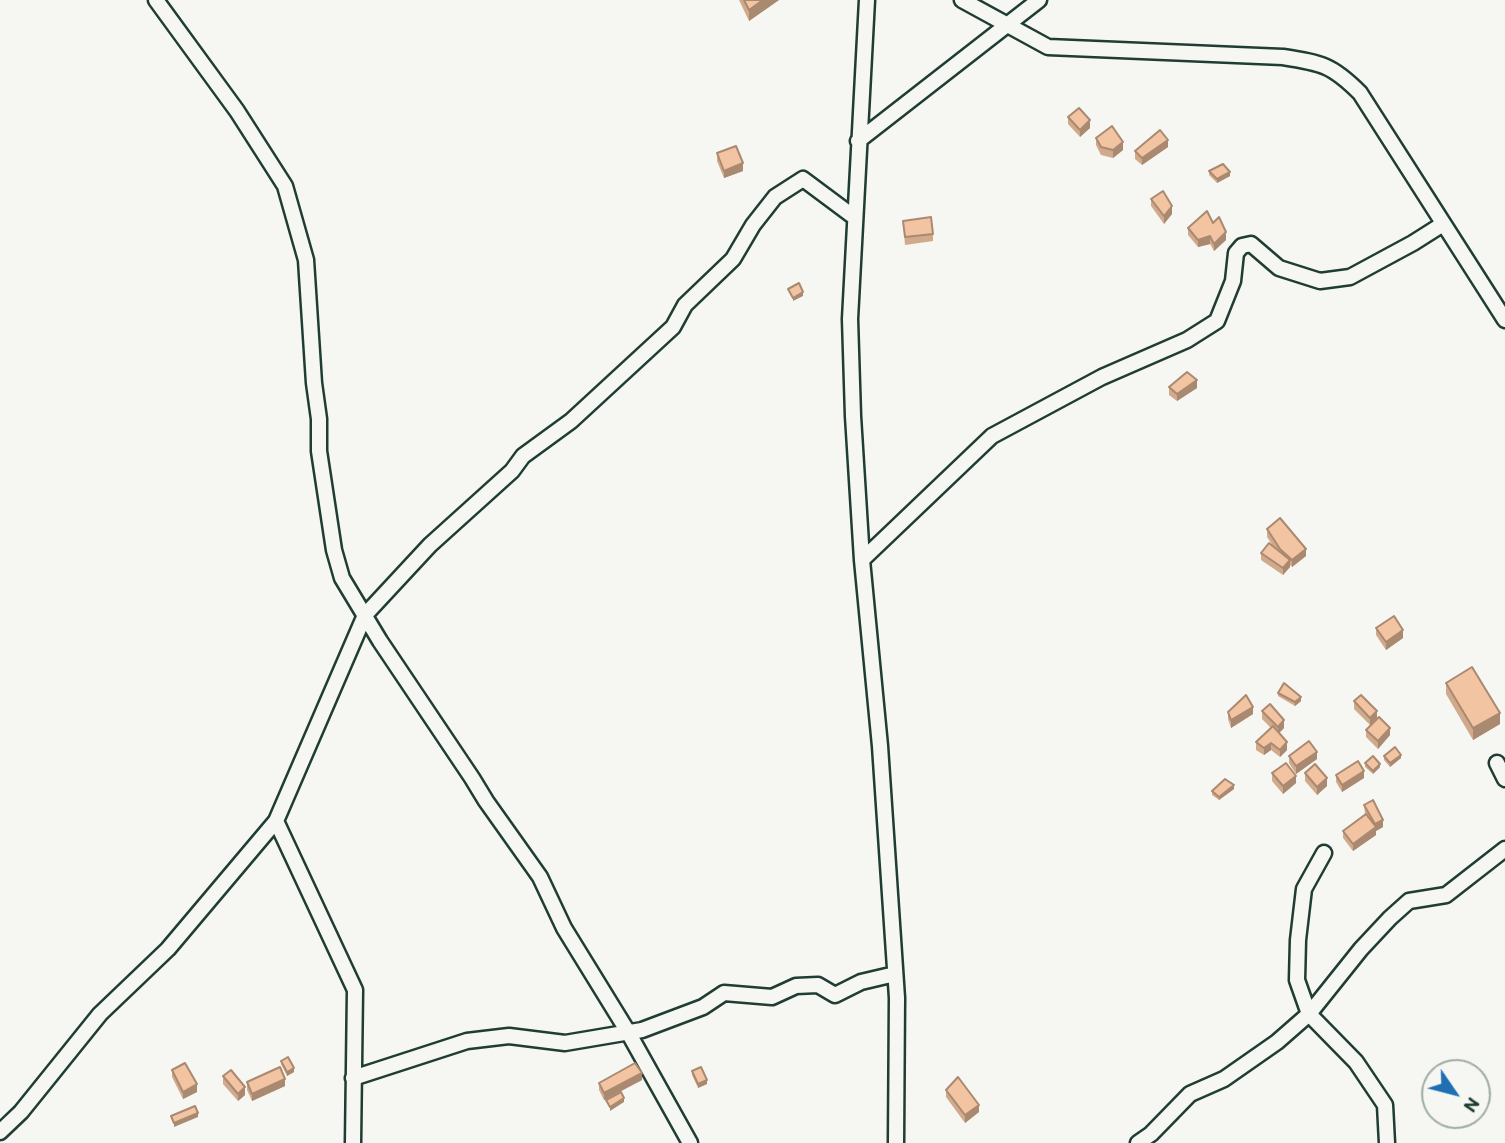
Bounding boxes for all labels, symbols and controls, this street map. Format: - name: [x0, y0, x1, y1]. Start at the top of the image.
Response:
- north arrow: [1421, 1059, 1491, 1129]
- text: N: [1459, 1093, 1485, 1117]

